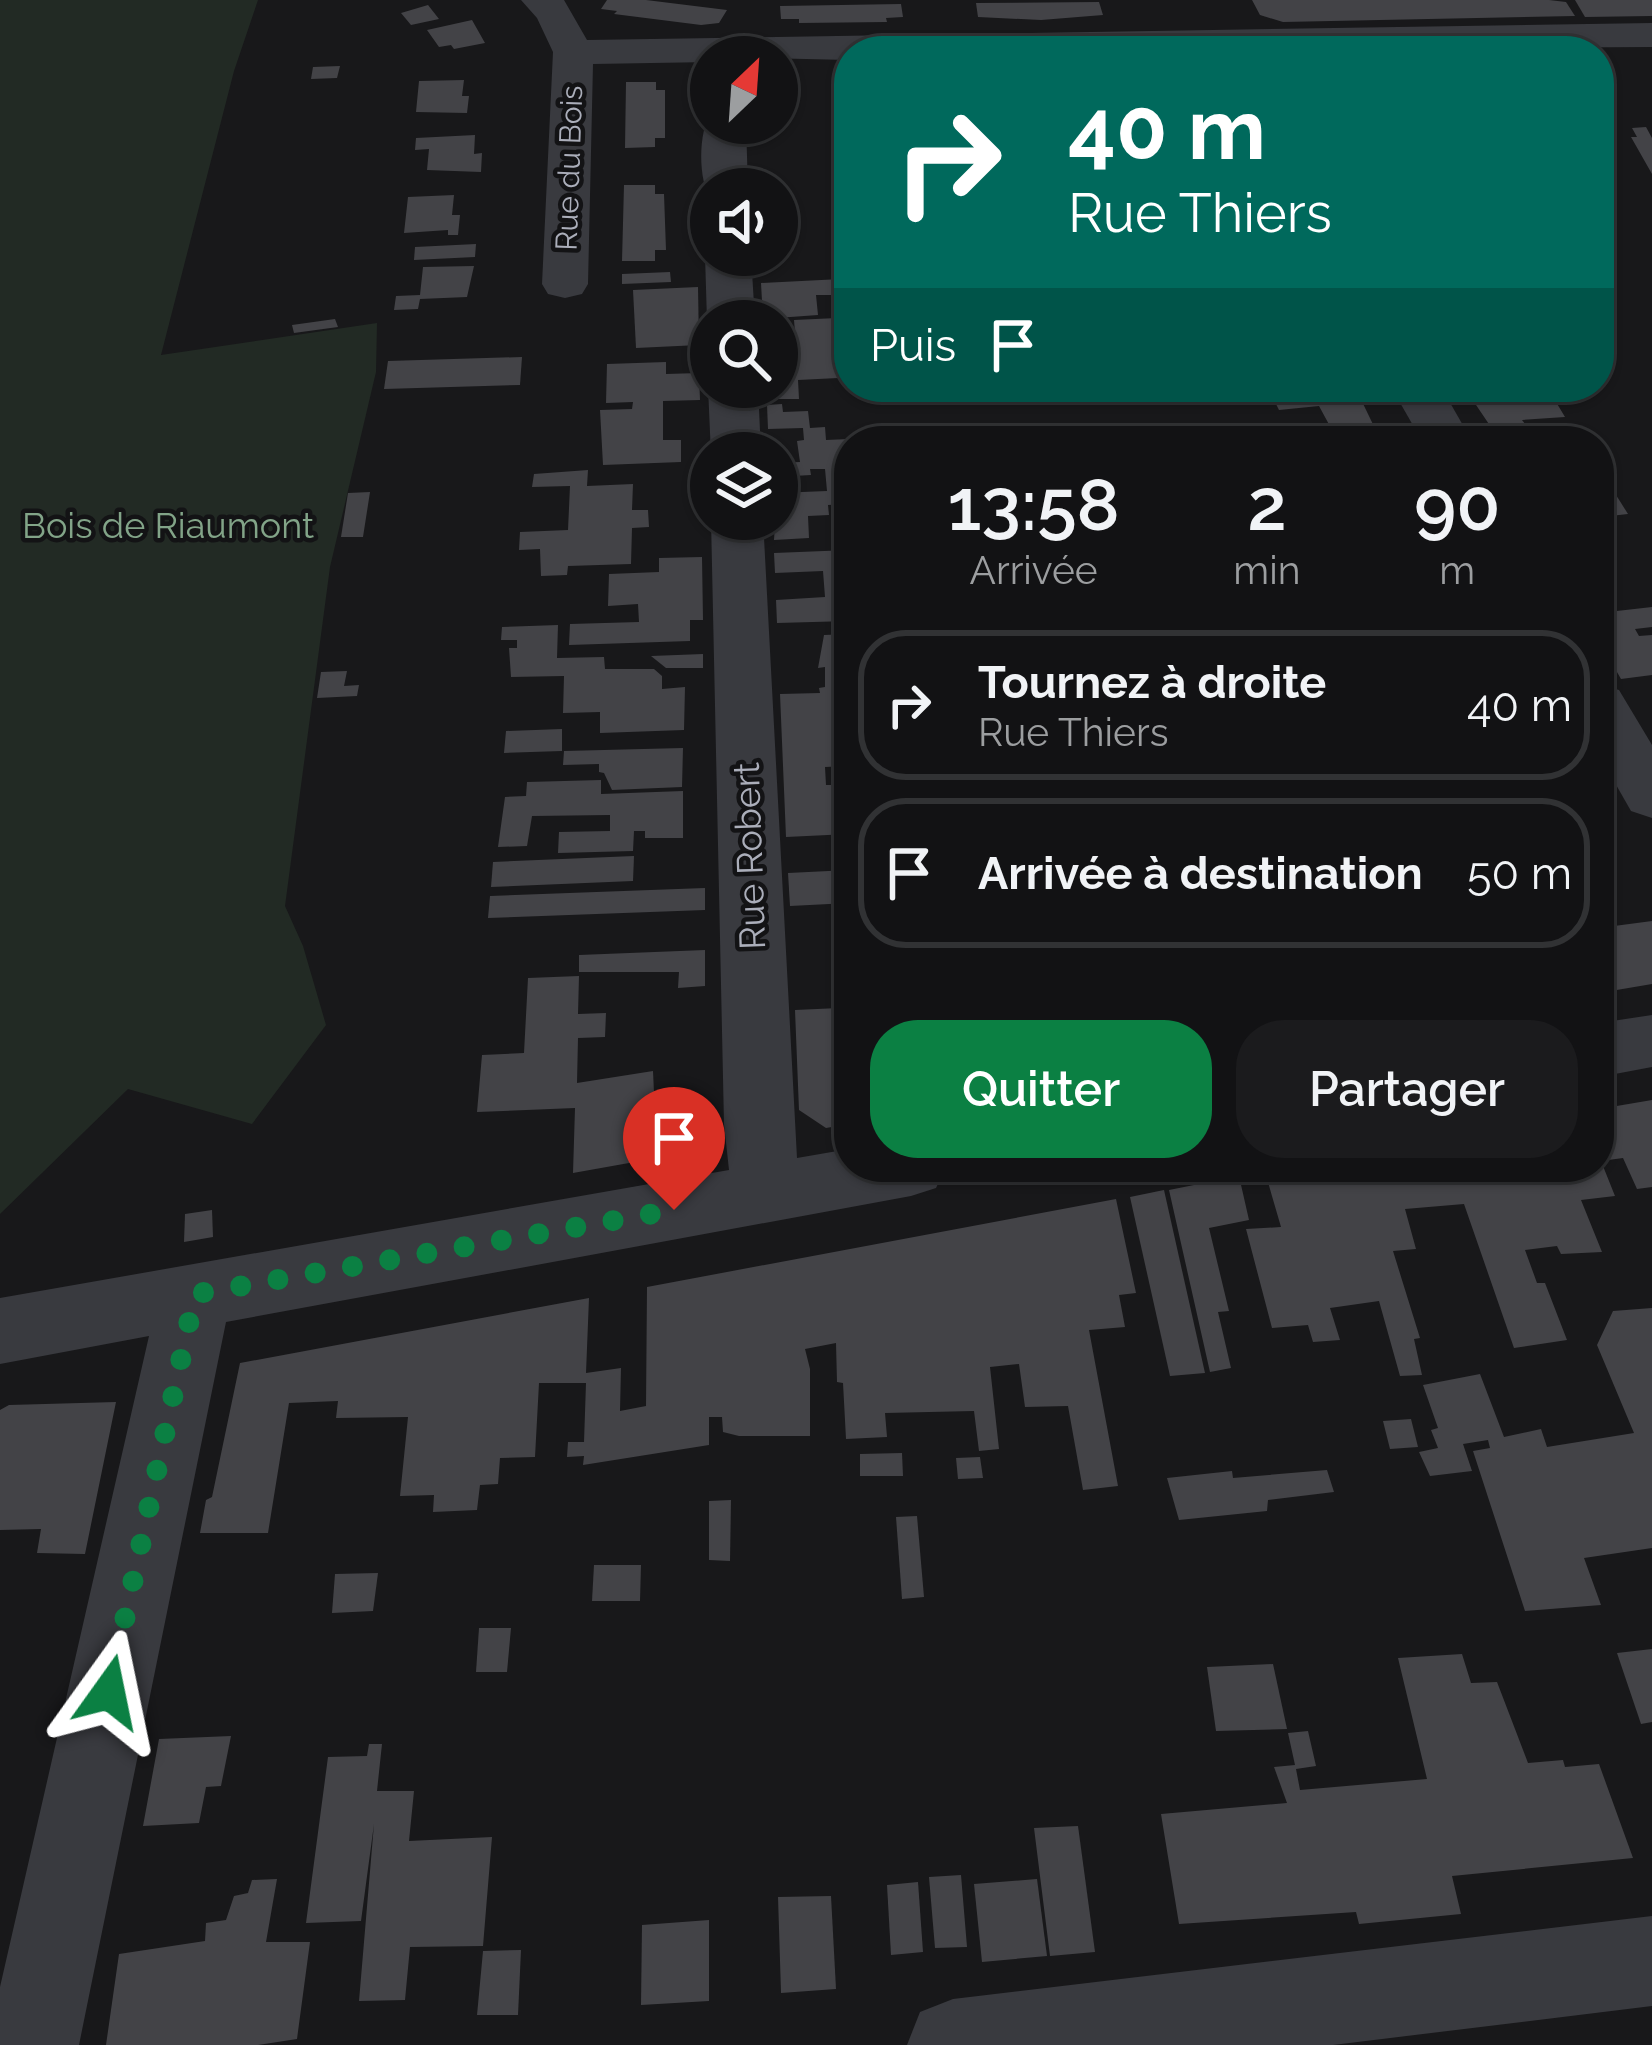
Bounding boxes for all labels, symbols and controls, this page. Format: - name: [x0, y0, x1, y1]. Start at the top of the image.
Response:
- north arrow: [690, 36, 798, 144]
- map controls: [690, 36, 798, 540]
- text: 40 m: [1068, 80, 1266, 179]
- icon: right: [870, 84, 1026, 240]
- street label: Rue du Bois: [549, 85, 589, 251]
- button: sound: [690, 168, 798, 276]
- text: Rue Thiers: [1068, 181, 1332, 245]
- button: search: [690, 300, 798, 408]
- icon: arrive: [980, 312, 1046, 378]
- text: Puis: [870, 319, 956, 372]
- button: layers: [690, 432, 798, 540]
- text: 13:58: [947, 462, 1120, 547]
- text: 2: [1247, 462, 1287, 547]
- text: 90: [1414, 462, 1501, 547]
- park label: Bois de Riaumont: [22, 504, 314, 546]
- text: Arrivée: [970, 547, 1098, 593]
- text: min: [1233, 547, 1300, 593]
- text: m: [1439, 547, 1475, 593]
- text: Tournez à droite: [978, 656, 1326, 709]
- icon: right: [876, 672, 942, 738]
- text: 40 m: [1467, 679, 1572, 732]
- text: Rue Thiers: [978, 709, 1168, 755]
- street label: Rue Robert: [725, 762, 773, 950]
- icon: arrive: [876, 840, 942, 906]
- text: Arrivée à destination: [978, 847, 1423, 900]
- text: 50 m: [1467, 847, 1572, 900]
- button: Quitter: [870, 1020, 1212, 1158]
- button: Partager: [1236, 1020, 1578, 1158]
- pin: [623, 1087, 725, 1210]
- icon: arrive: [641, 1105, 707, 1171]
- position arrow: [46, 1629, 172, 1755]

